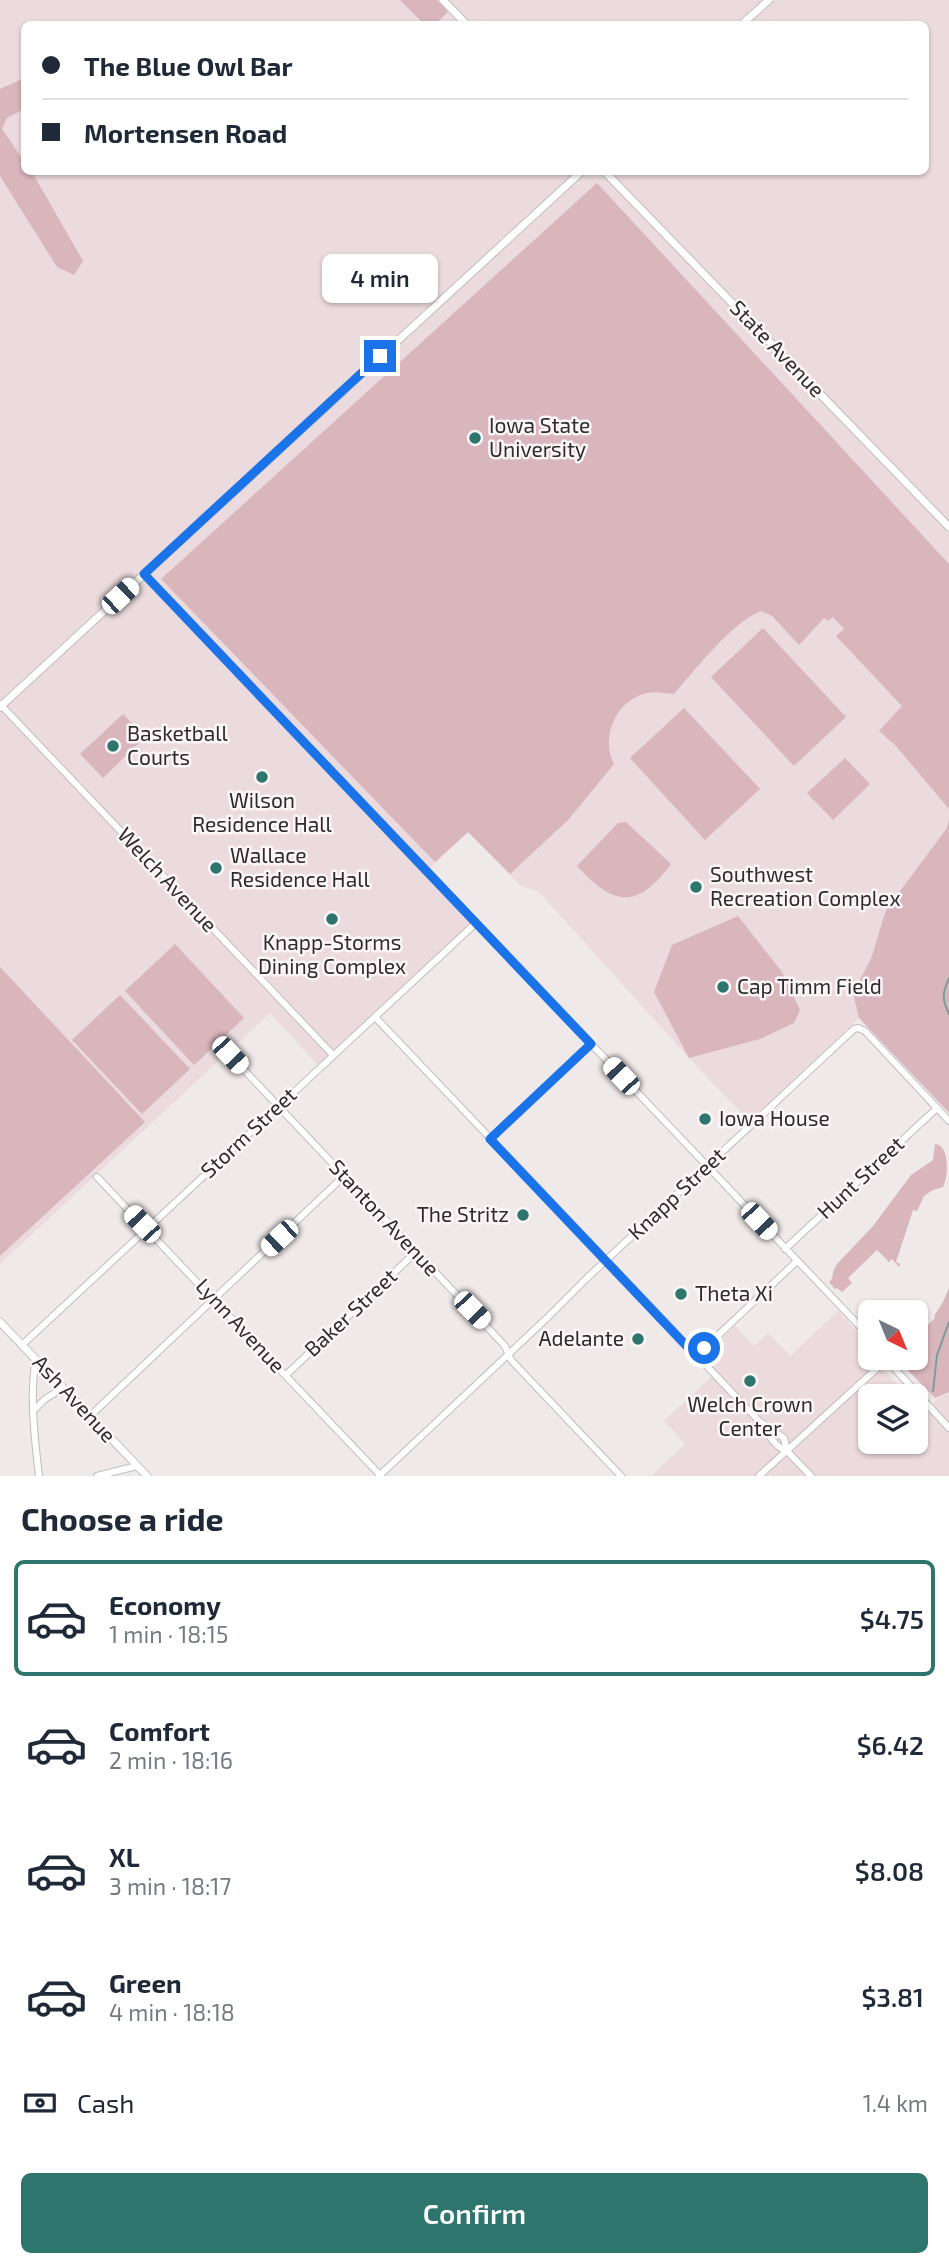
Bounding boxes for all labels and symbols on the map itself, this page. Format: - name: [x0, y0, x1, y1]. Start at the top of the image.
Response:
- callout: 4 min: [322, 254, 438, 304]
- street label: State Avenue: [726, 294, 830, 402]
- route end: [364, 340, 396, 372]
- place label: Iowa State University: [489, 412, 590, 461]
- marker: Iowa State University: [467, 430, 483, 446]
- car: [98, 574, 143, 618]
- place label: Basketball Courts: [127, 720, 229, 769]
- marker: Basketball Courts: [105, 738, 121, 754]
- marker: Wilson Residence Hall: [254, 769, 270, 785]
- place label: Wilson Residence Hall: [192, 787, 333, 836]
- street label: Welch Avenue: [113, 821, 223, 937]
- place label: Wallace Residence Hall: [230, 842, 370, 891]
- marker: Wallace Residence Hall: [208, 860, 224, 876]
- place label: Southwest Recreation Complex: [710, 861, 900, 910]
- marker: Southwest Recreation Complex: [688, 879, 704, 895]
- marker: Knapp-Storms Dining Complex: [324, 911, 340, 927]
- place label: Knapp-Storms Dining Complex: [258, 929, 406, 978]
- place label: Cap Timm Field: [737, 973, 882, 998]
- marker: Cap Timm Field: [715, 979, 731, 995]
- car: [208, 1032, 253, 1078]
- car: [599, 1053, 644, 1099]
- street label: Storm Street: [195, 1081, 301, 1182]
- place label: Iowa House: [719, 1105, 830, 1130]
- marker: Iowa House: [697, 1111, 713, 1127]
- street label: Hunt Street: [812, 1131, 908, 1223]
- street label: Knapp Street: [622, 1142, 730, 1244]
- street label: Stanton Avenue: [325, 1154, 445, 1280]
- car: [737, 1198, 782, 1244]
- place label: The Stritz: [417, 1201, 509, 1226]
- car: [120, 1202, 165, 1246]
- marker: The Stritz: [515, 1207, 531, 1223]
- car: [257, 1216, 302, 1260]
- street label: Baker Street: [299, 1263, 401, 1361]
- street label: Lynn Avenue: [191, 1273, 291, 1377]
- place label: Theta Xi: [695, 1280, 773, 1305]
- marker: Theta Xi: [673, 1286, 689, 1302]
- car: [450, 1288, 495, 1332]
- north arrow: [858, 1300, 928, 1370]
- place label: Adelante: [538, 1325, 624, 1350]
- marker: Adelante: [630, 1331, 646, 1347]
- route start: [688, 1332, 720, 1364]
- street label: Ash Avenue: [28, 1349, 122, 1447]
- marker: Welch Crown Center: [742, 1373, 758, 1389]
- place label: Welch Crown Center: [687, 1391, 813, 1440]

